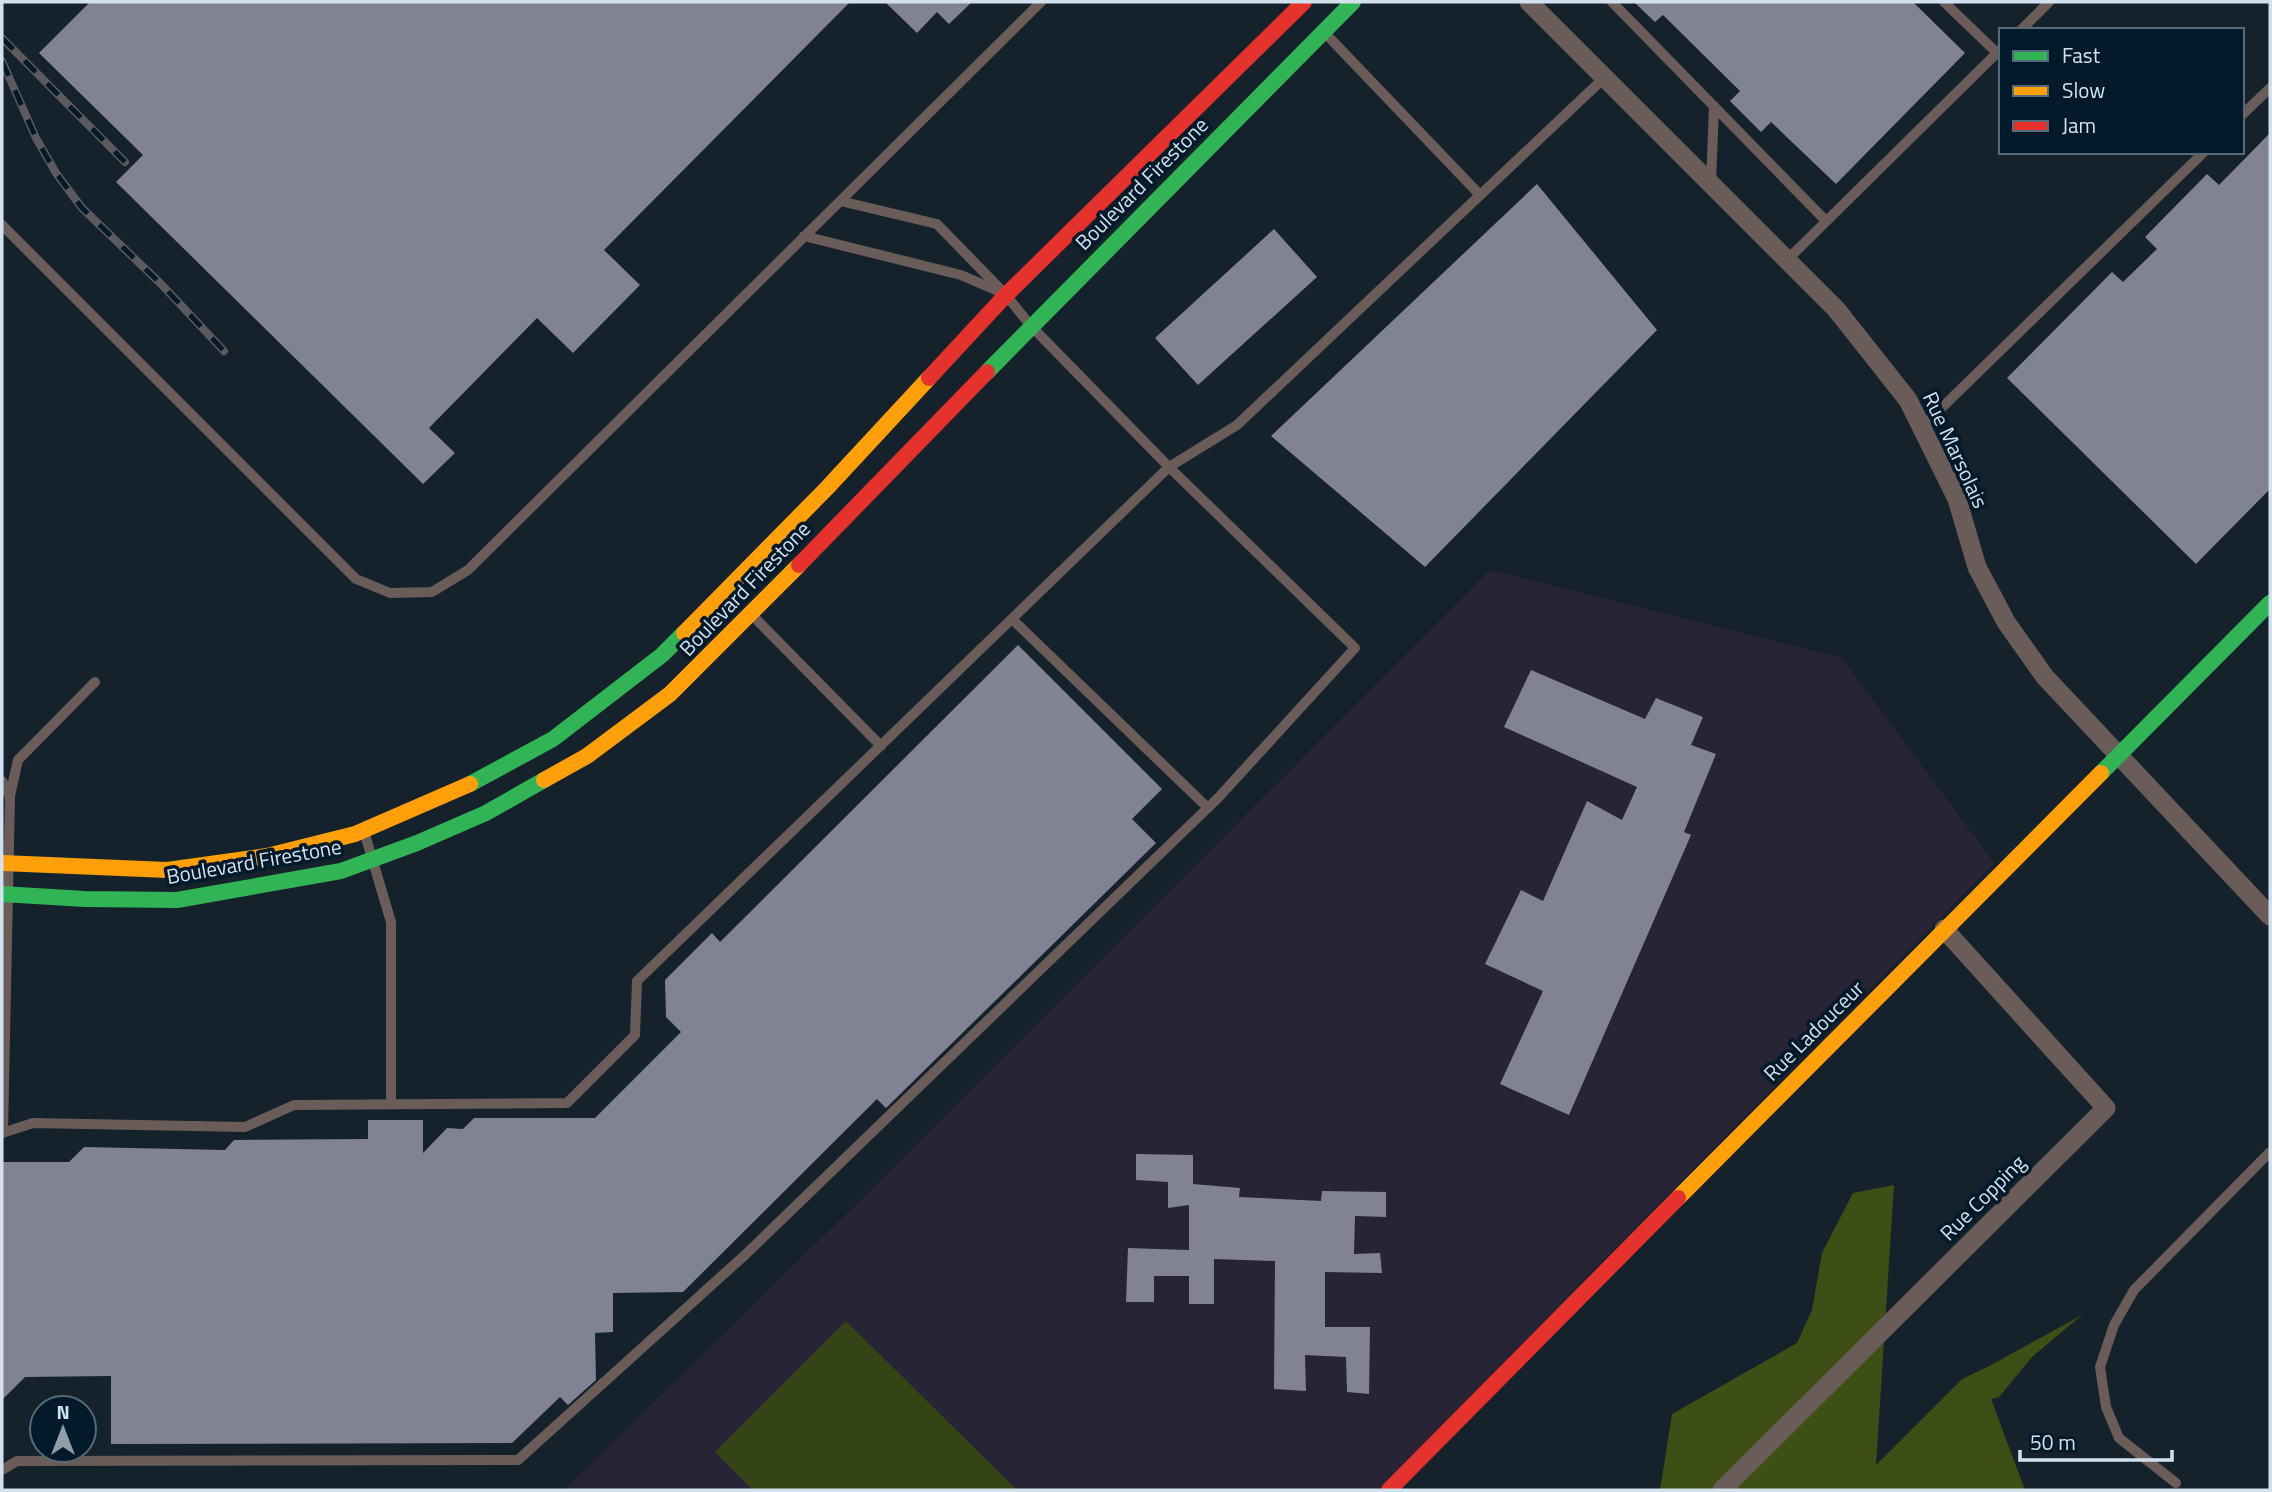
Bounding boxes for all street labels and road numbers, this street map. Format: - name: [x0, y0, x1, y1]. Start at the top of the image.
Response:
- street label: Boulevard Firestone: [1067, 109, 1215, 257]
- street label: Rue Marsolais: [1915, 386, 1997, 513]
- street label: Boulevard Firestone: [671, 514, 817, 663]
- street label: Boulevard Firestone: [164, 830, 344, 892]
- street label: Rue Ladouceur: [1756, 973, 1871, 1088]
- street label: Rue Copping: [1932, 1147, 2033, 1248]

